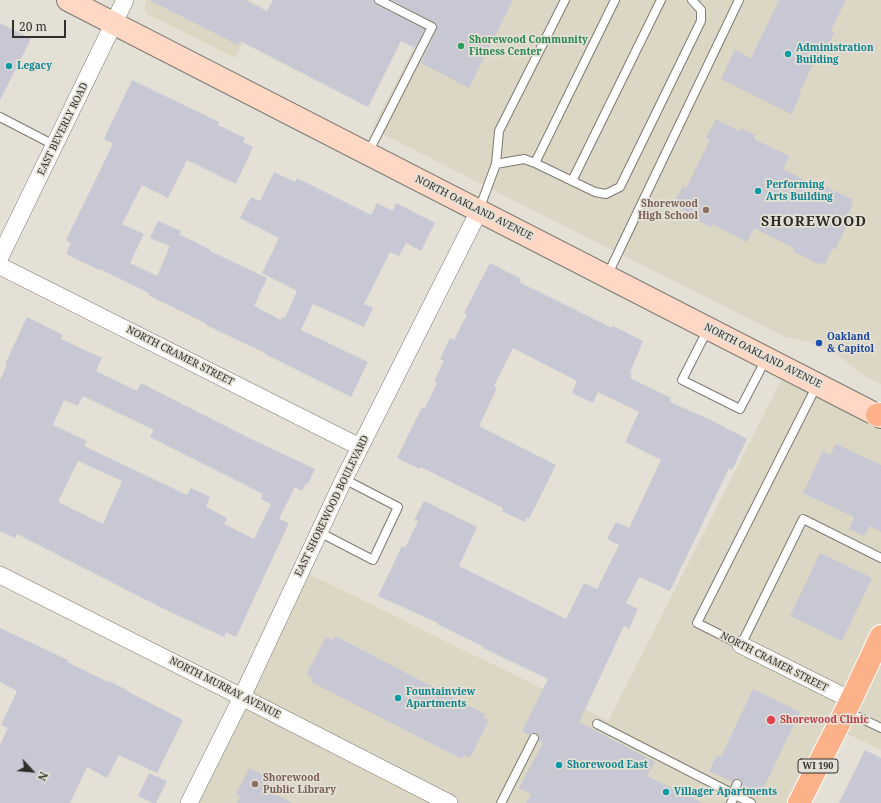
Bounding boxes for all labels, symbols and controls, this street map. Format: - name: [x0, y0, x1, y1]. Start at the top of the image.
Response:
- scale bar: [14, 12, 68, 38]
- text: 20 m: [19, 18, 47, 35]
- place label: Shorewood Community Fitness Center: [469, 34, 588, 58]
- marker: Shorewood Community Fitness Center: [456, 41, 466, 51]
- place label: Administration Building: [796, 42, 874, 66]
- marker: Administration Building: [783, 49, 793, 59]
- place label: Legacy: [17, 60, 52, 72]
- marker: Legacy: [4, 61, 14, 71]
- street label: EAST BEVERLY ROAD: [35, 81, 91, 177]
- street label: NORTH OAKLAND AVENUE: [413, 173, 535, 243]
- place label: Performing Arts Building: [766, 179, 833, 202]
- marker: Performing Arts Building: [753, 186, 763, 196]
- place label: Shorewood High School: [638, 198, 698, 222]
- marker: Shorewood High School: [701, 205, 711, 215]
- district label: SHOREWOOD: [761, 214, 867, 230]
- street label: NORTH OAKLAND AVENUE: [702, 321, 824, 391]
- street label: NORTH CRAMER STREET: [124, 324, 236, 388]
- place label: Oakland & Capitol: [827, 331, 874, 354]
- marker: Oakland & Capitol: [814, 338, 824, 348]
- street label: EAST SHOREWOOD BOULEVARD: [292, 433, 372, 579]
- street label: NORTH CRAMER STREET: [718, 630, 830, 694]
- street label: NORTH MURRAY AVENUE: [167, 655, 283, 721]
- place label: Fountainview Apartments: [406, 686, 475, 710]
- marker: Fountainview Apartments: [393, 693, 403, 703]
- marker: Shorewood Clinic: [765, 714, 777, 726]
- place label: Shorewood Clinic: [780, 714, 869, 726]
- north arrow: [12, 751, 52, 791]
- place label: Shorewood East: [567, 759, 648, 771]
- road number: WI 190: [798, 759, 838, 773]
- marker: Shorewood East: [554, 760, 564, 770]
- text: N: [35, 769, 52, 784]
- place label: Shorewood Public Library: [263, 772, 336, 796]
- marker: Shorewood Public Library: [250, 779, 260, 789]
- place label: Villager Apartments: [674, 786, 777, 798]
- marker: Villager Apartments: [661, 787, 671, 797]

